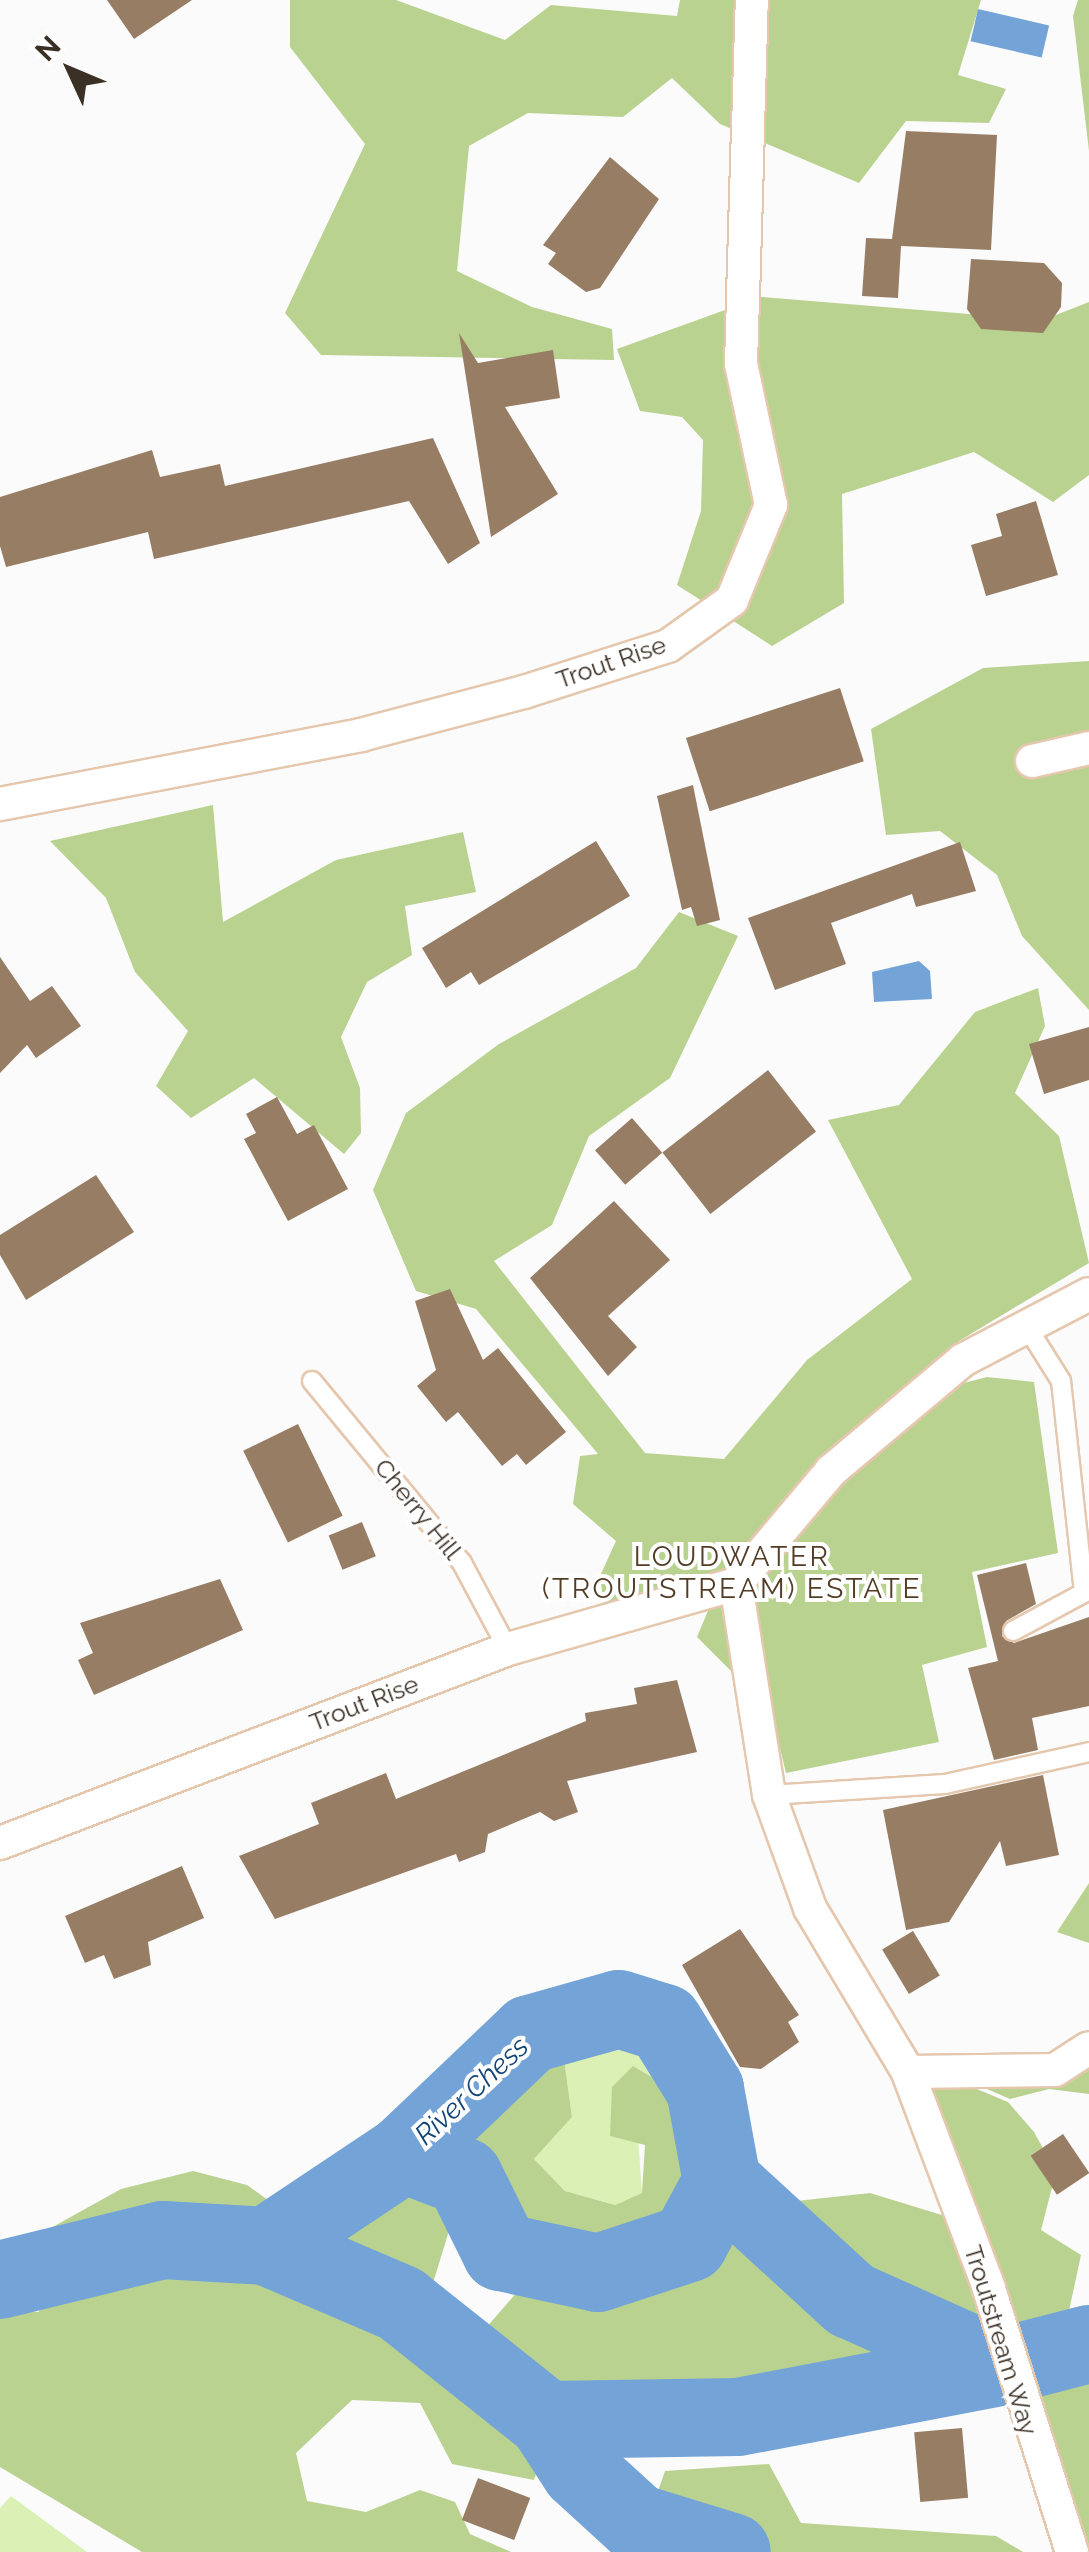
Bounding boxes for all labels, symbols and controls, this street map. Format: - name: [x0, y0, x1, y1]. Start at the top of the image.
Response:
- north arrow: [20, 20, 120, 120]
- text: N: [29, 30, 67, 68]
- street label: Trout Rise: [552, 629, 670, 695]
- street label: Cherry Hill: [368, 1452, 468, 1566]
- district label: LOUDWATER (TROUTSTREAM) ESTATE: [542, 1540, 922, 1606]
- street label: Trout Rise: [305, 1669, 423, 1737]
- water label: River Chess: [408, 2030, 536, 2152]
- street label: Troutstream Way: [958, 2241, 1044, 2439]

